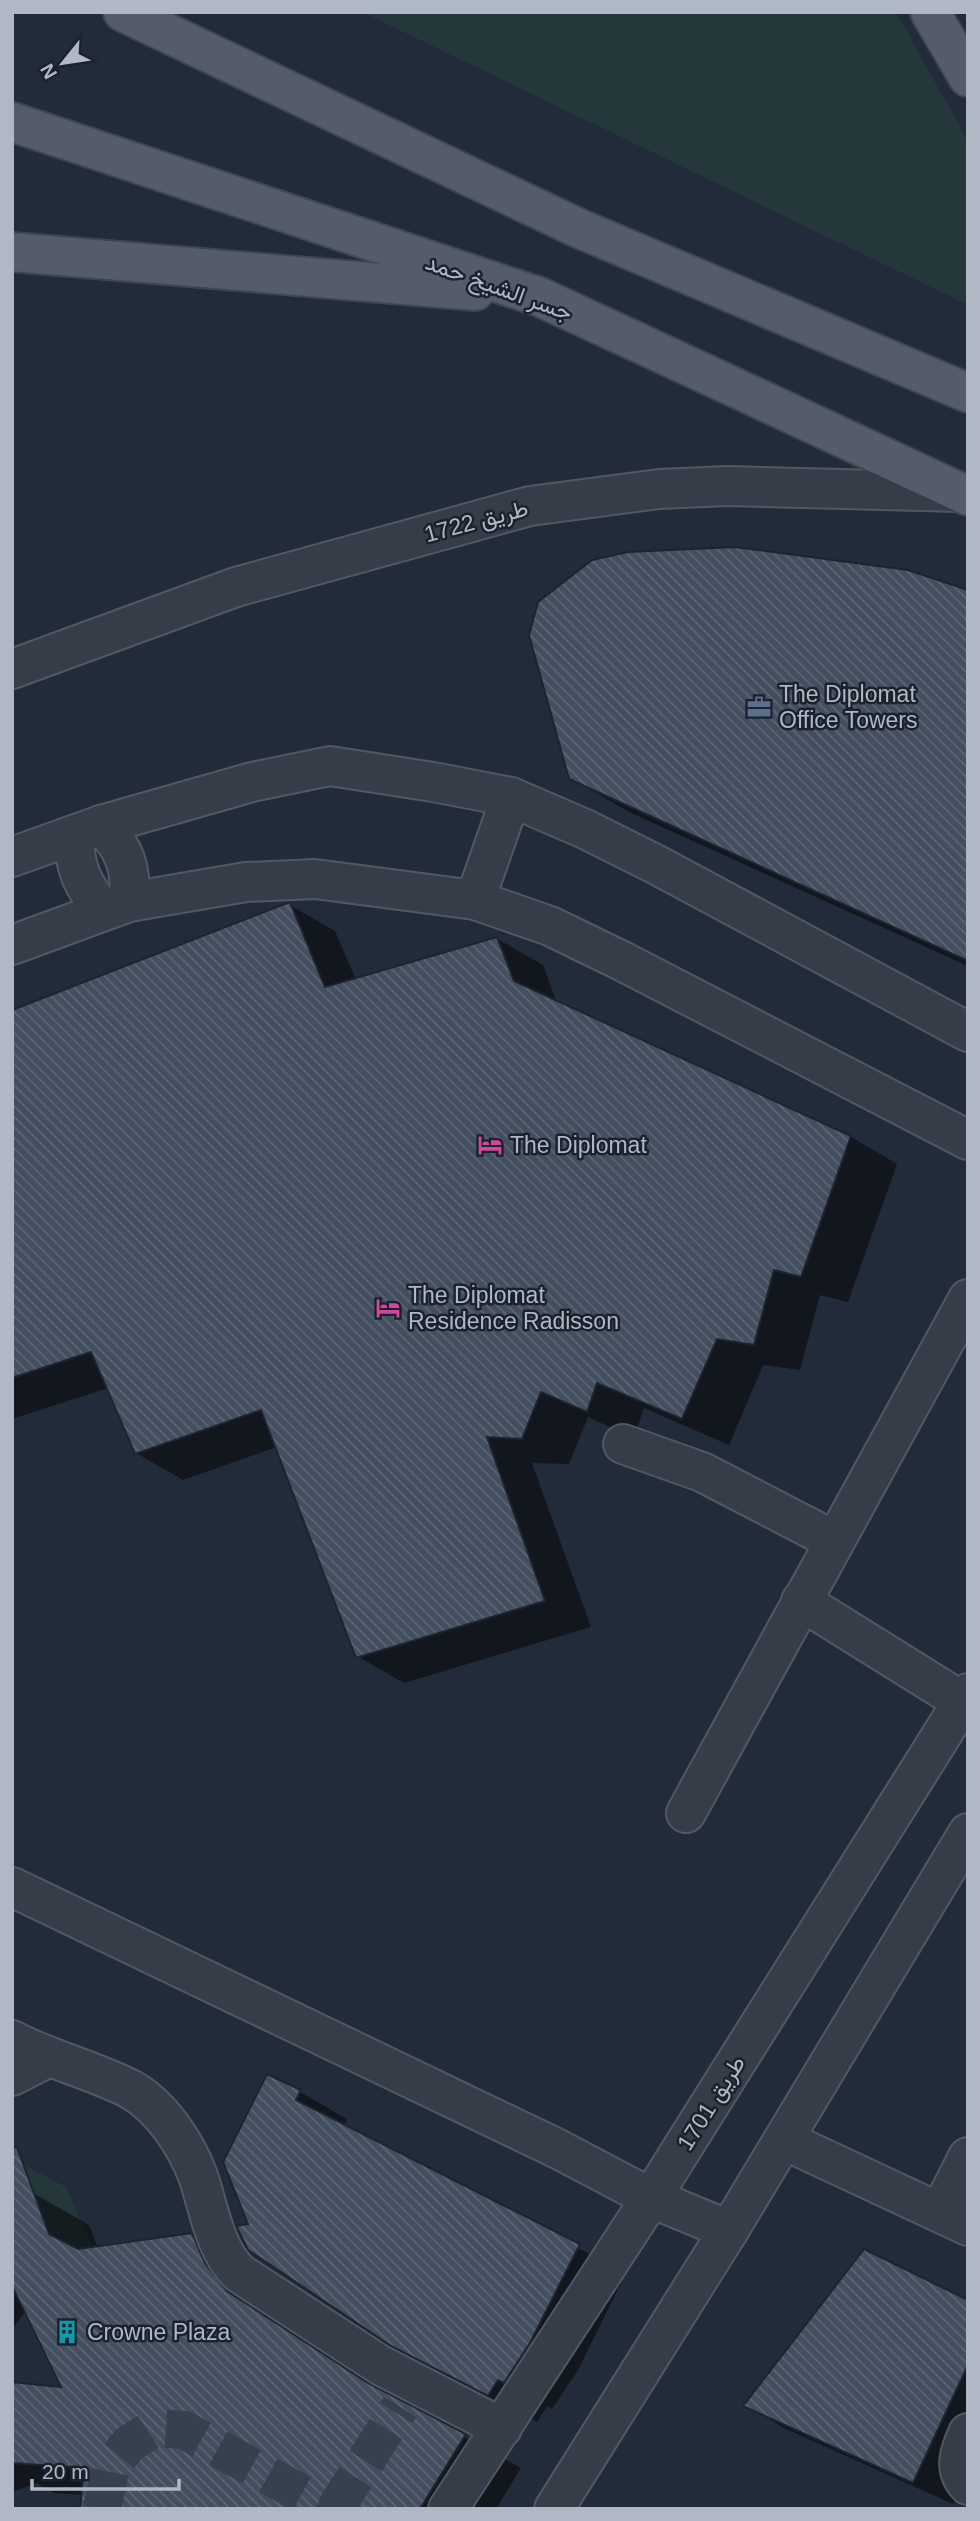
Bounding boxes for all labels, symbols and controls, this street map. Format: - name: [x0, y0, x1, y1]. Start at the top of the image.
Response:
- north arrow: [28, 28, 98, 98]
- text: N: [36, 60, 61, 82]
- street label: جسر الشيخ حمد: [421, 248, 576, 328]
- street label: طريق 1722: [421, 495, 531, 549]
- place label: The Diplomat Office Towers: [779, 681, 917, 733]
- office icon: The Diplomat Office Towers: [745, 693, 773, 721]
- hotel icon: The Diplomat: [476, 1131, 504, 1159]
- place label: The Diplomat: [510, 1132, 647, 1158]
- place label: The Diplomat Residence Radisson: [408, 1282, 619, 1334]
- hotel icon: The Diplomat Residence Radisson: [374, 1294, 402, 1322]
- street label: طريق 1701: [672, 2051, 752, 2156]
- building icon: Crowne Plaza: [53, 2318, 81, 2346]
- place label: Crowne Plaza: [87, 2319, 230, 2345]
- scale bar: [32, 2448, 178, 2492]
- text: 20 m: [42, 2460, 89, 2483]

